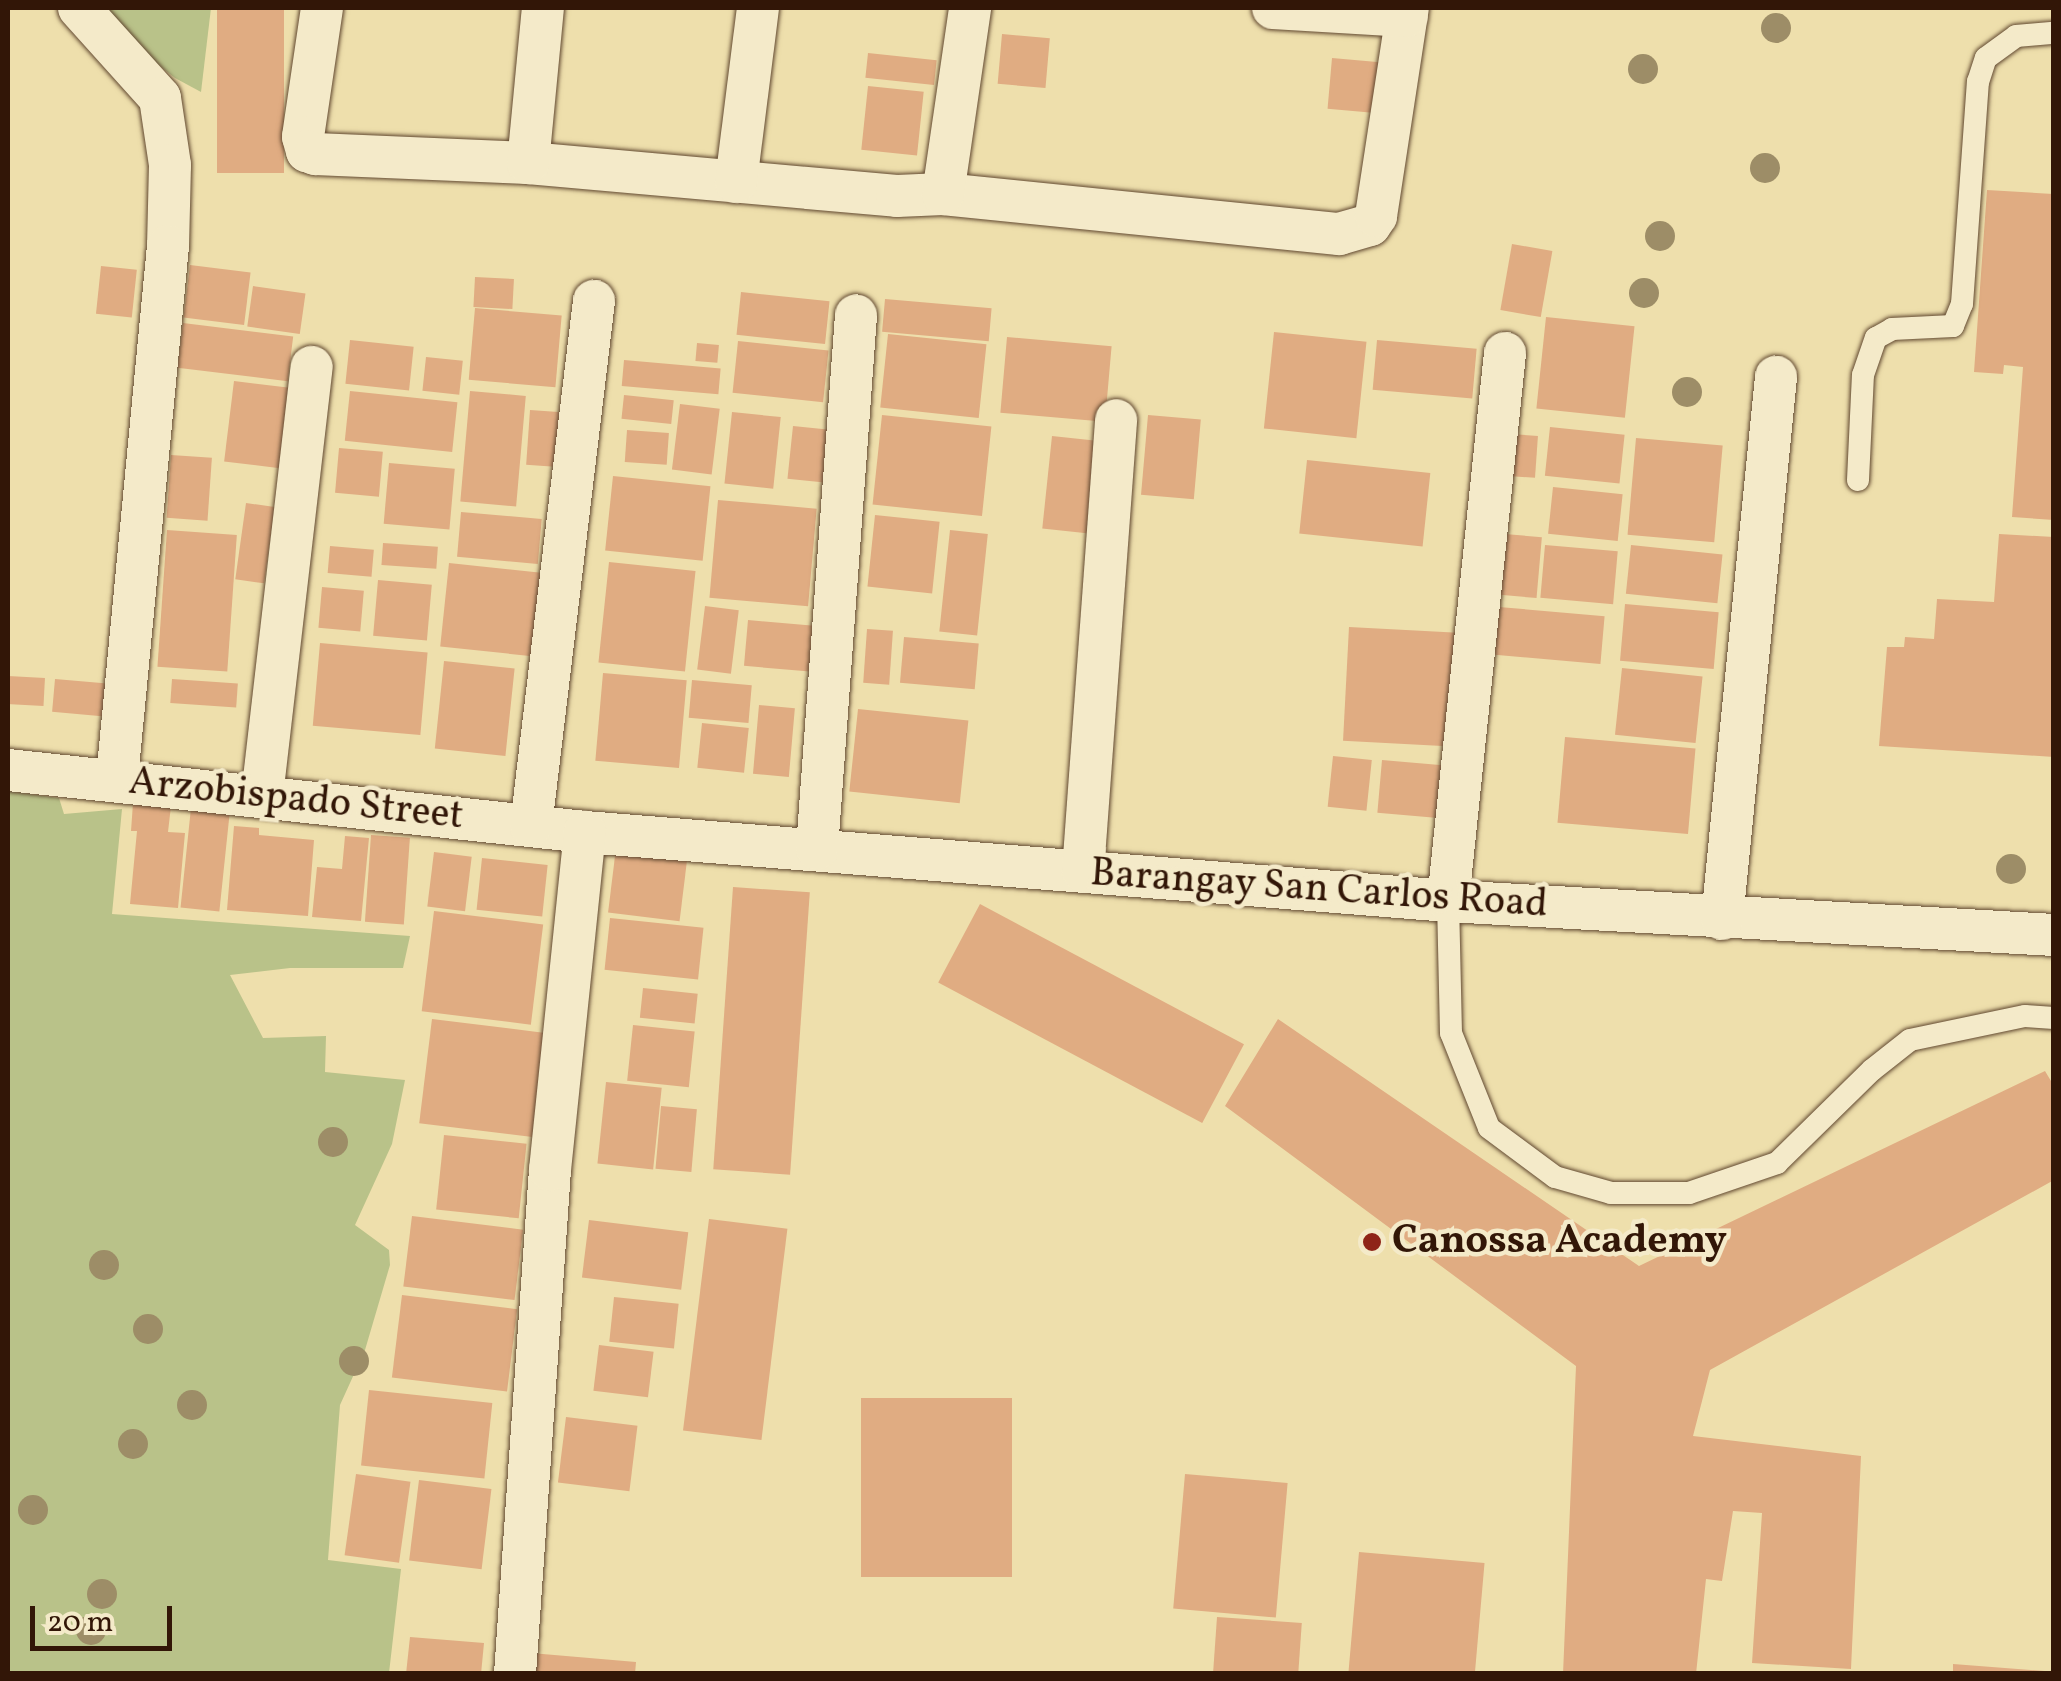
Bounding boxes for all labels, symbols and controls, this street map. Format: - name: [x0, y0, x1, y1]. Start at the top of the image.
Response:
- street label: Arzobispado Street: [126, 759, 466, 841]
- street label: Barangay San Carlos Road: [1088, 850, 1550, 930]
- place label: Canossa Academy: [1392, 1218, 1727, 1266]
- marker: Canossa Academy: [1361, 1231, 1383, 1253]
- scale bar: [35, 1586, 178, 1648]
- text: 20 m: [47, 1602, 113, 1644]

